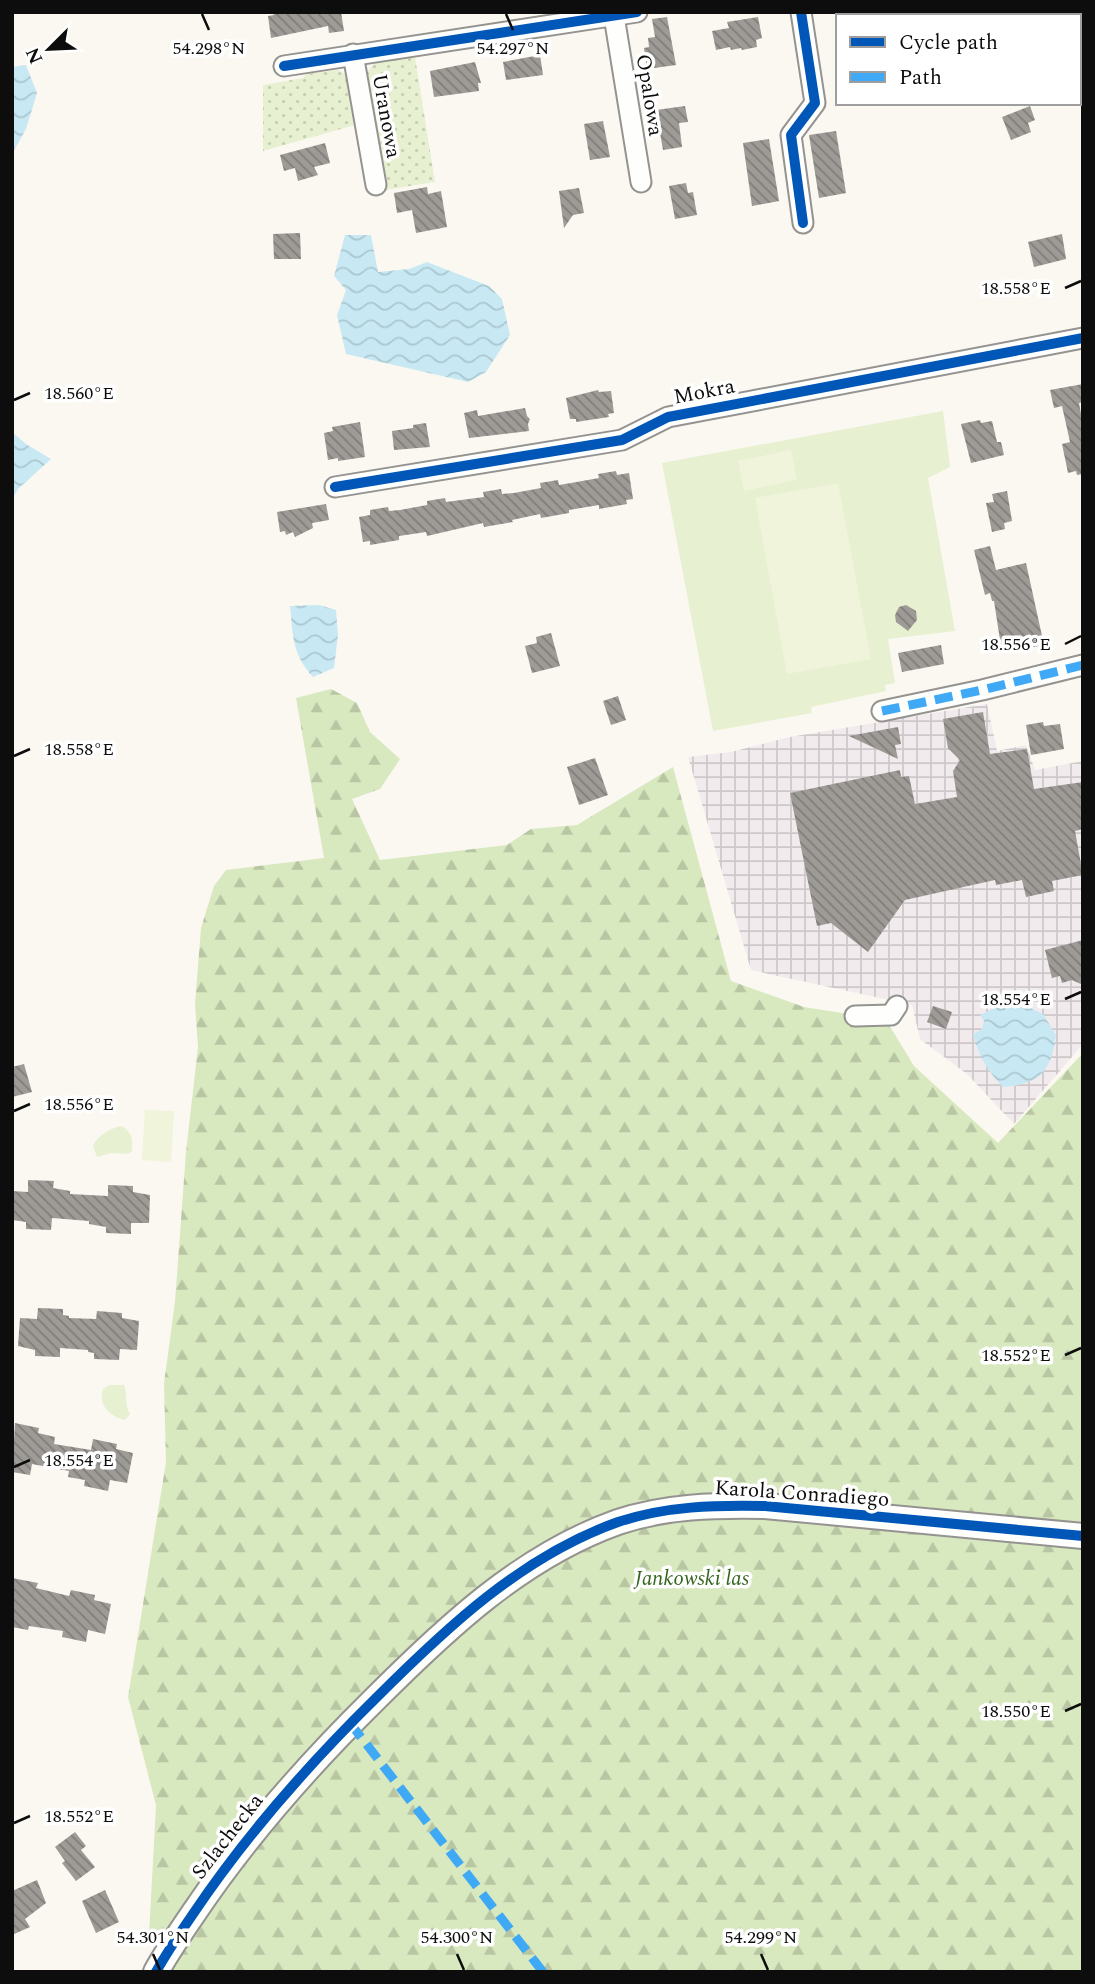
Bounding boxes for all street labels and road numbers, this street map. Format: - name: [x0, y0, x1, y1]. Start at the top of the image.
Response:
- street label: Opalowa: [627, 52, 671, 139]
- street label: Uranowa: [363, 72, 409, 162]
- street label: Mokra: [671, 370, 738, 414]
- street label: Karola Conradiego: [714, 1472, 890, 1516]
- street label: Szlachecka: [184, 1786, 272, 1887]

